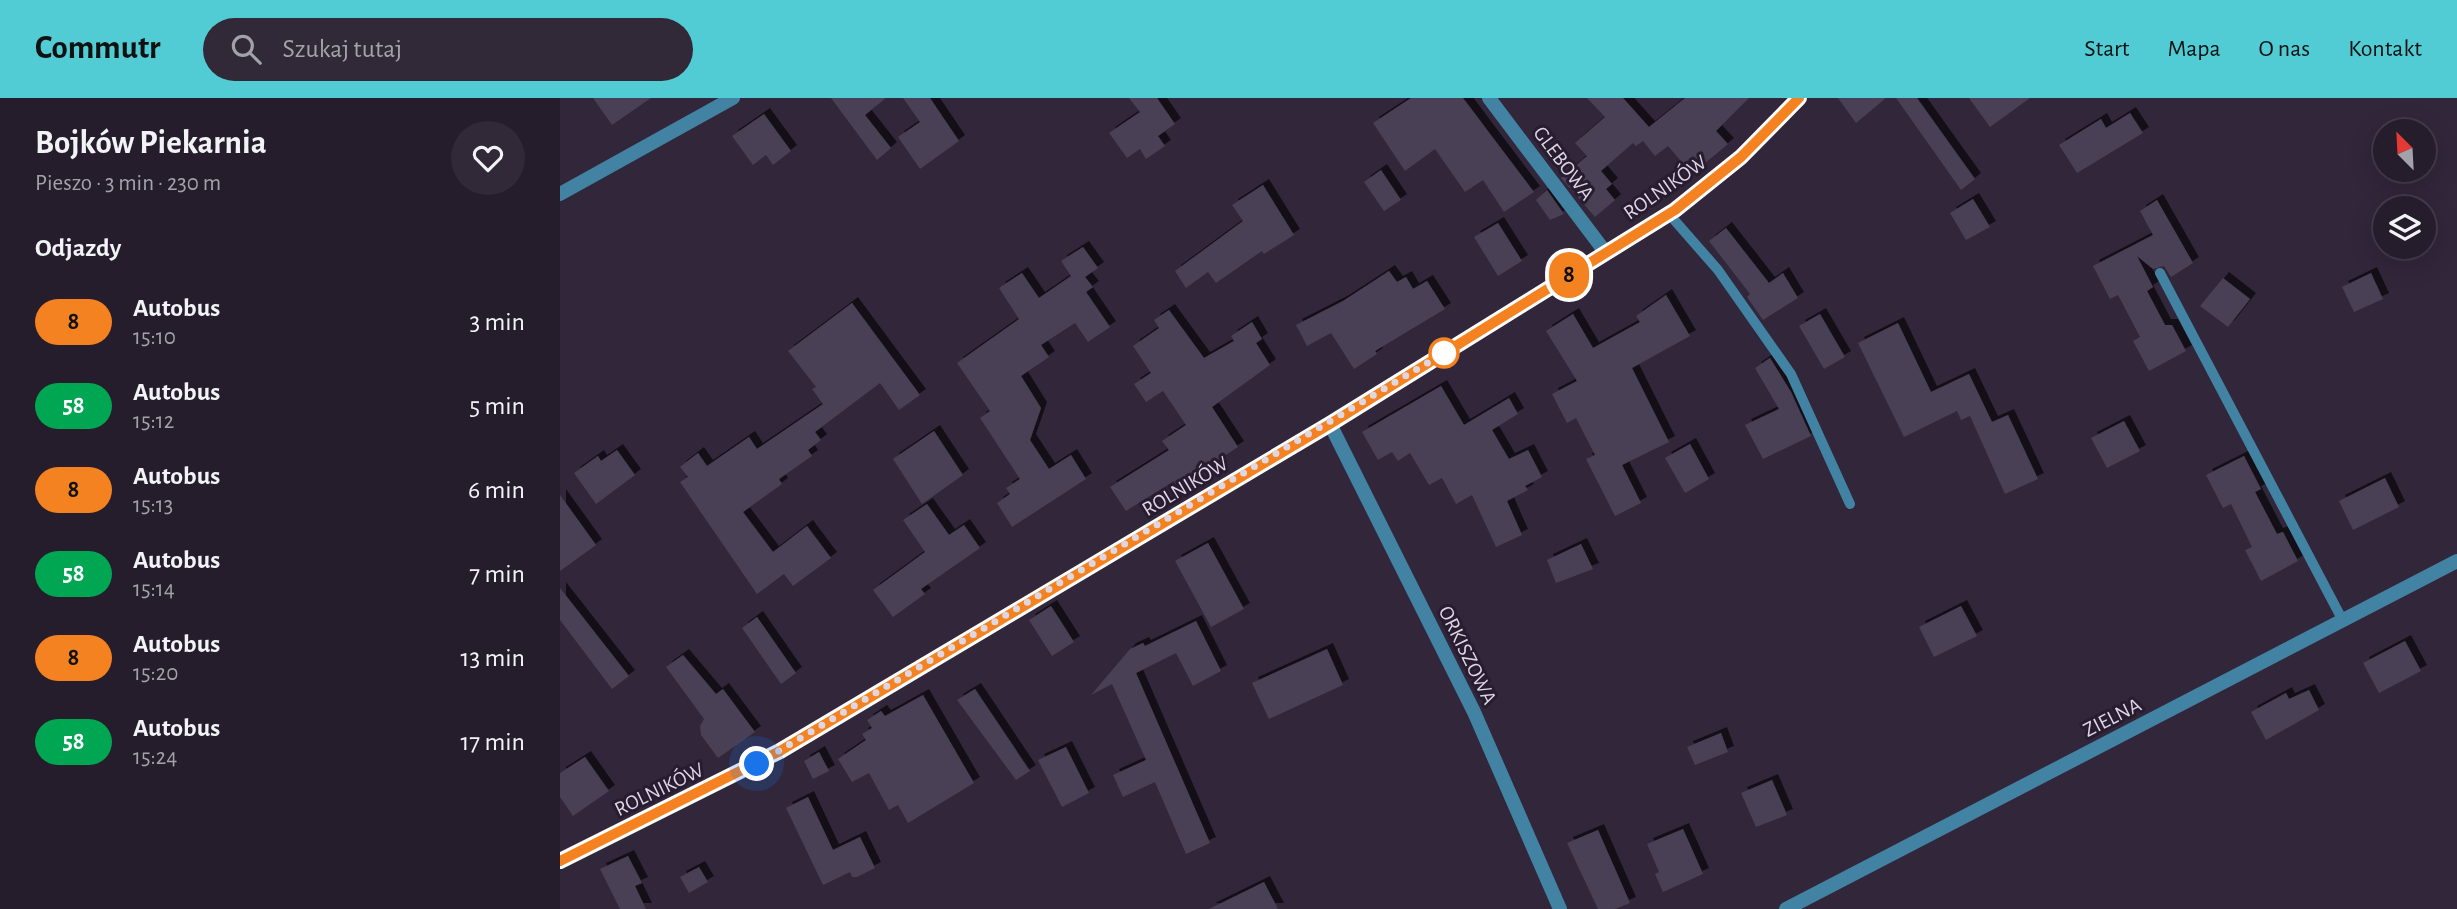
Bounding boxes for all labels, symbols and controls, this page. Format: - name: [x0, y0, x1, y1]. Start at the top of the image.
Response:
- search box: [203, 18, 693, 81]
- icon: search: [227, 30, 265, 68]
- text: Commutr: [35, 32, 161, 65]
- text: Szukaj tutaj: [283, 36, 402, 62]
- text: Start: [2084, 37, 2129, 61]
- text: Mapa: [2167, 37, 2221, 61]
- text: O nas: [2259, 37, 2310, 61]
- text: Kontakt: [2348, 37, 2422, 61]
- north arrow: [2373, 119, 2436, 182]
- map controls: [2373, 119, 2436, 259]
- button: heart: [451, 121, 525, 195]
- street label: GLEBOWA: [1529, 123, 1598, 204]
- text: Bojków Piekarnia: [35, 127, 267, 160]
- street label: ROLNIKÓW: [1619, 149, 1711, 224]
- text: Pieszo · 3 min · 230 m: [35, 172, 221, 195]
- button: layers: [2373, 196, 2436, 259]
- text: Odjazdy: [35, 235, 121, 261]
- line badge: 8: [1546, 252, 1592, 298]
- text: 8: [1563, 263, 1575, 287]
- text: Autobus: [133, 295, 220, 321]
- text: 3 min: [469, 309, 525, 335]
- text: 8: [68, 310, 79, 334]
- text: 15:10: [133, 326, 176, 349]
- unlabelled marker: [1429, 338, 1459, 368]
- text: Autobus: [133, 379, 220, 405]
- text: 5 min: [469, 393, 525, 419]
- text: 58: [62, 394, 85, 418]
- text: 15:12: [133, 410, 174, 433]
- street label: ROLNIKÓW: [1138, 451, 1232, 520]
- text: Autobus: [133, 463, 220, 489]
- text: 6 min: [468, 477, 525, 503]
- text: 8: [68, 478, 79, 502]
- text: 15:13: [133, 494, 173, 517]
- text: Autobus: [133, 547, 220, 573]
- text: 7 min: [469, 561, 525, 587]
- text: 58: [62, 562, 85, 586]
- text: 15:14: [133, 578, 175, 601]
- street label: ORKISZOWA: [1435, 603, 1500, 708]
- text: Autobus: [133, 631, 220, 657]
- text: 13 min: [461, 645, 525, 671]
- text: 8: [68, 646, 79, 670]
- text: 15:20: [133, 662, 178, 685]
- street label: ZIELNA: [2080, 694, 2145, 741]
- text: Autobus: [133, 715, 220, 741]
- text: 17 min: [460, 729, 525, 755]
- text: 58: [62, 730, 85, 754]
- text: 15:24: [133, 746, 177, 769]
- your location: [739, 746, 774, 781]
- street label: ROLNIKÓW: [610, 757, 707, 820]

